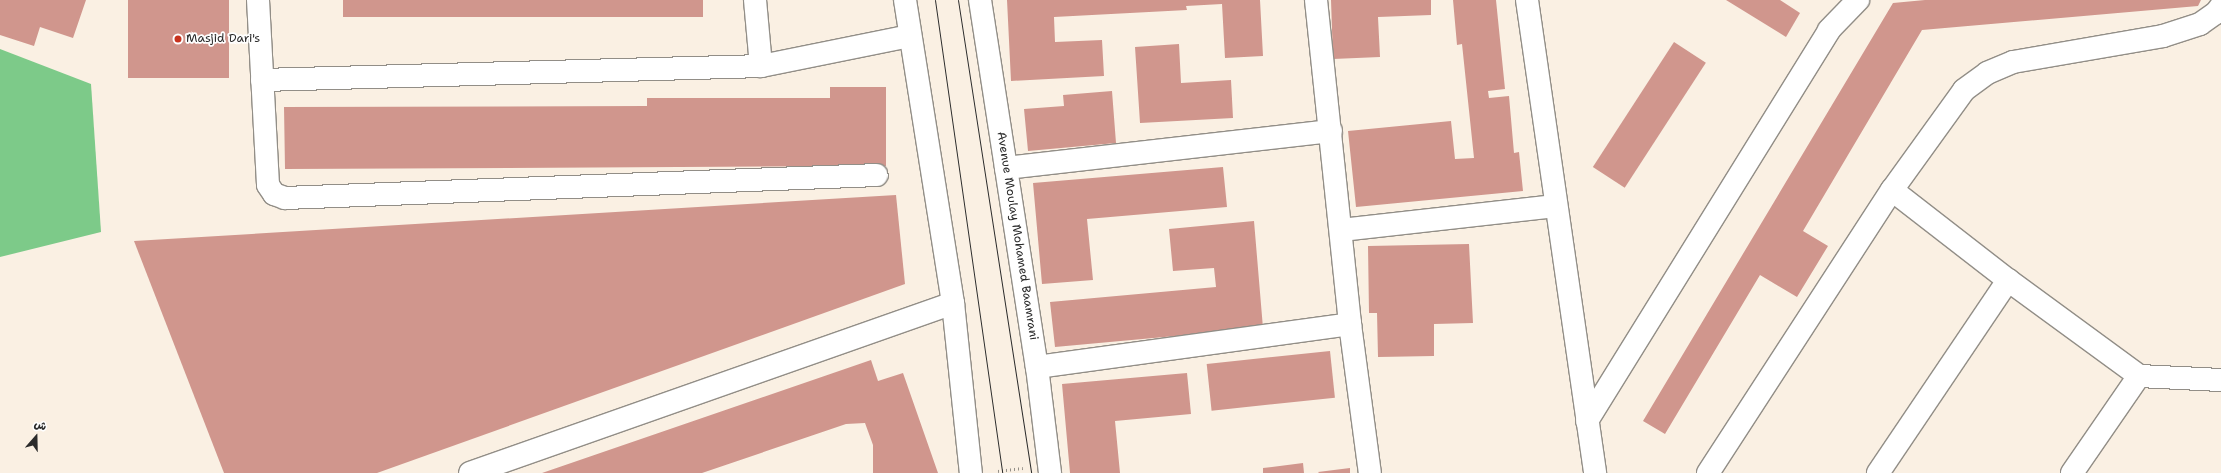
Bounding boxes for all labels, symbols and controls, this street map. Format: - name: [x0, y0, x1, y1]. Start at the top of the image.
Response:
- place label: Masjid Dari's: [186, 32, 260, 46]
- marker: Masjid Dari's: [173, 34, 183, 44]
- street label: Avenue Moulay Mohamed Baamrani: [993, 131, 1041, 341]
- text: ش: [32, 416, 49, 434]
- north arrow: [16, 417, 56, 457]

